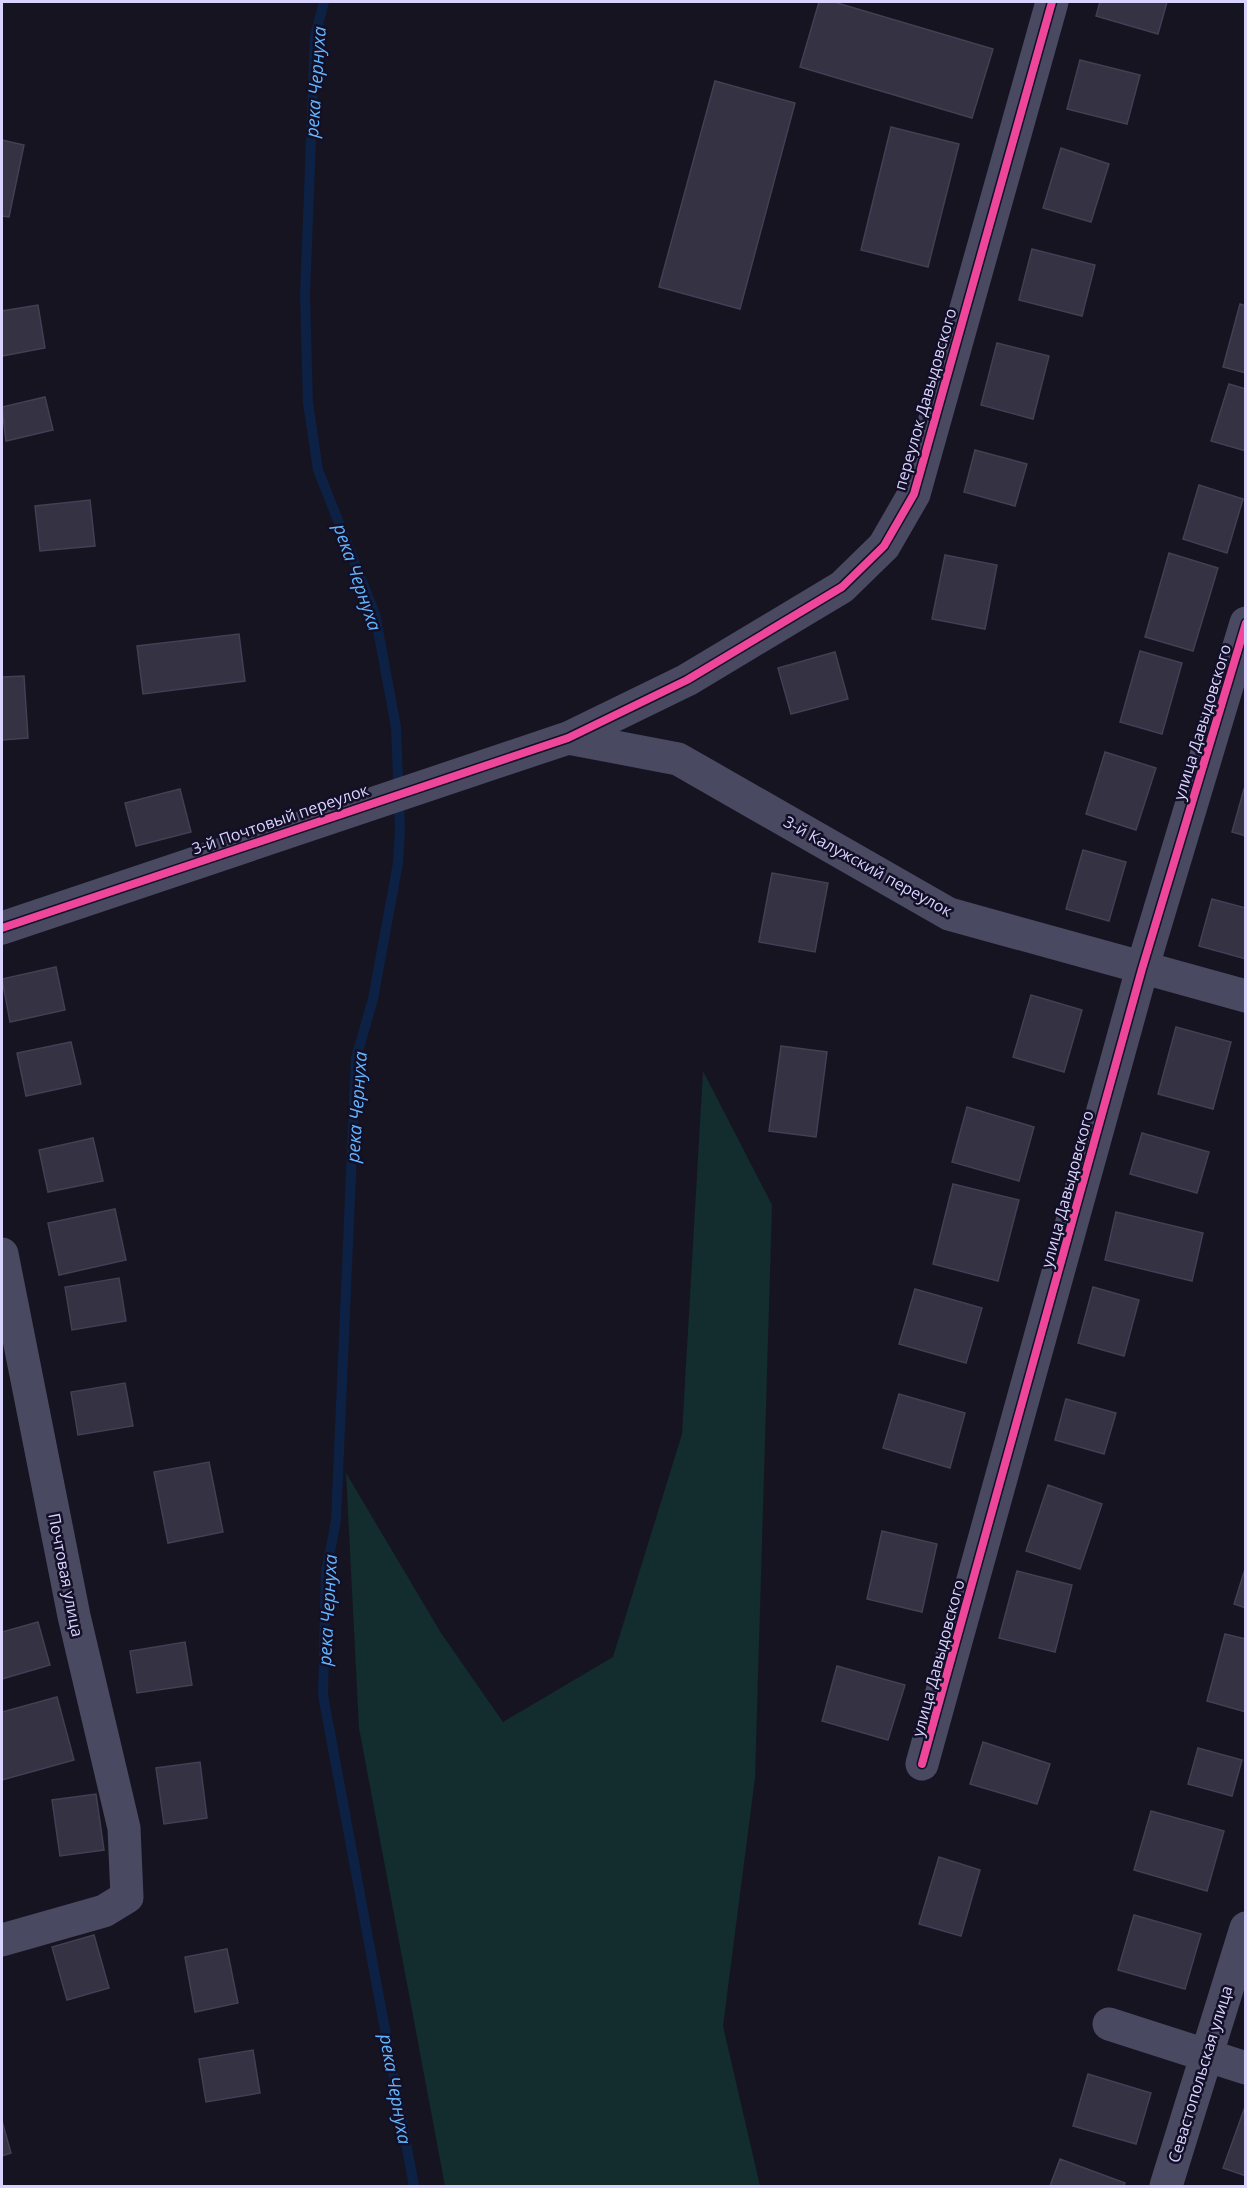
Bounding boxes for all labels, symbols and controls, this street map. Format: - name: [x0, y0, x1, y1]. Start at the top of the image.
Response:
- water label: река Чернуха: [299, 26, 331, 139]
- street label: переулок Давыдовского: [888, 305, 962, 493]
- water label: река Чернуха: [328, 519, 388, 634]
- street label: улица Давыдовского: [1168, 641, 1236, 803]
- street label: 3-й Почтовый переулок: [189, 778, 372, 860]
- street label: 3-й Калужский переулок: [780, 810, 957, 922]
- water label: река Чернуха: [340, 1051, 372, 1164]
- street label: улица Давыдовского: [1035, 1108, 1099, 1270]
- street label: Почтовая улица: [43, 1511, 89, 1639]
- water label: река Чернуха: [312, 1554, 342, 1667]
- street label: улица Давыдовского: [906, 1577, 970, 1739]
- street label: Севастопольская улица: [1163, 1983, 1237, 2165]
- water label: река Чернуха: [374, 2031, 418, 2146]

